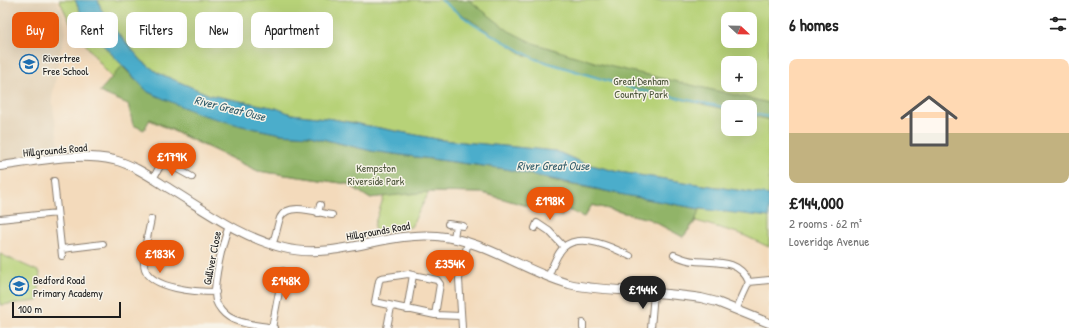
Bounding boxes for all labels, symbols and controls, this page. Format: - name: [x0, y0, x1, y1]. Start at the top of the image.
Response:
- chip: Buy: [12, 12, 59, 48]
- chip: Rent: [67, 12, 118, 48]
- chip: Filters: [126, 12, 187, 48]
- chip: New: [195, 12, 243, 48]
- chip: Apartment: [251, 12, 333, 48]
- north arrow: [721, 12, 757, 48]
- map controls: [721, 12, 757, 136]
- text: 6 homes: [789, 13, 839, 36]
- icon: filters: [1047, 13, 1069, 35]
- place label: Rivertree Free School: [42, 51, 88, 78]
- school or university icon: Rivertree Free School: [18, 53, 40, 75]
- button: +: [721, 56, 757, 92]
- park label: Great Denham Country Park: [613, 74, 669, 101]
- icon: home: [893, 85, 965, 157]
- water label: River Great Ouse: [193, 91, 269, 125]
- button: −: [721, 100, 757, 136]
- street label: Hillgrounds Road: [22, 140, 88, 160]
- pin: £179K: [144, 143, 200, 177]
- text: £179K: [157, 147, 187, 165]
- water label: River Great Ouse: [517, 157, 591, 174]
- park label: Kempston Riverside Park: [348, 161, 405, 188]
- pin: £198K: [522, 187, 578, 221]
- text: £198K: [535, 191, 565, 209]
- text: £144,000: [789, 191, 844, 214]
- text: 2 rooms · 62 m²: [789, 214, 862, 232]
- street label: Hillgrounds Road: [345, 218, 412, 243]
- street label: Gulliver Close: [200, 229, 224, 286]
- text: Loveridge Avenue: [789, 232, 869, 250]
- pin: £183K: [132, 240, 188, 274]
- text: £183K: [145, 244, 175, 262]
- pin: £354K: [422, 250, 478, 284]
- text: £354K: [435, 254, 465, 272]
- pin: £148K: [258, 267, 314, 301]
- text: £148K: [271, 271, 301, 289]
- place label: Bedford Road Primary Academy: [33, 273, 103, 300]
- school or university icon: Bedford Road Primary Academy: [8, 275, 30, 297]
- pin: £144K: [615, 276, 671, 310]
- text: £144K: [629, 280, 657, 298]
- scale bar: [12, 300, 121, 319]
- text: 100 m: [18, 302, 42, 316]

